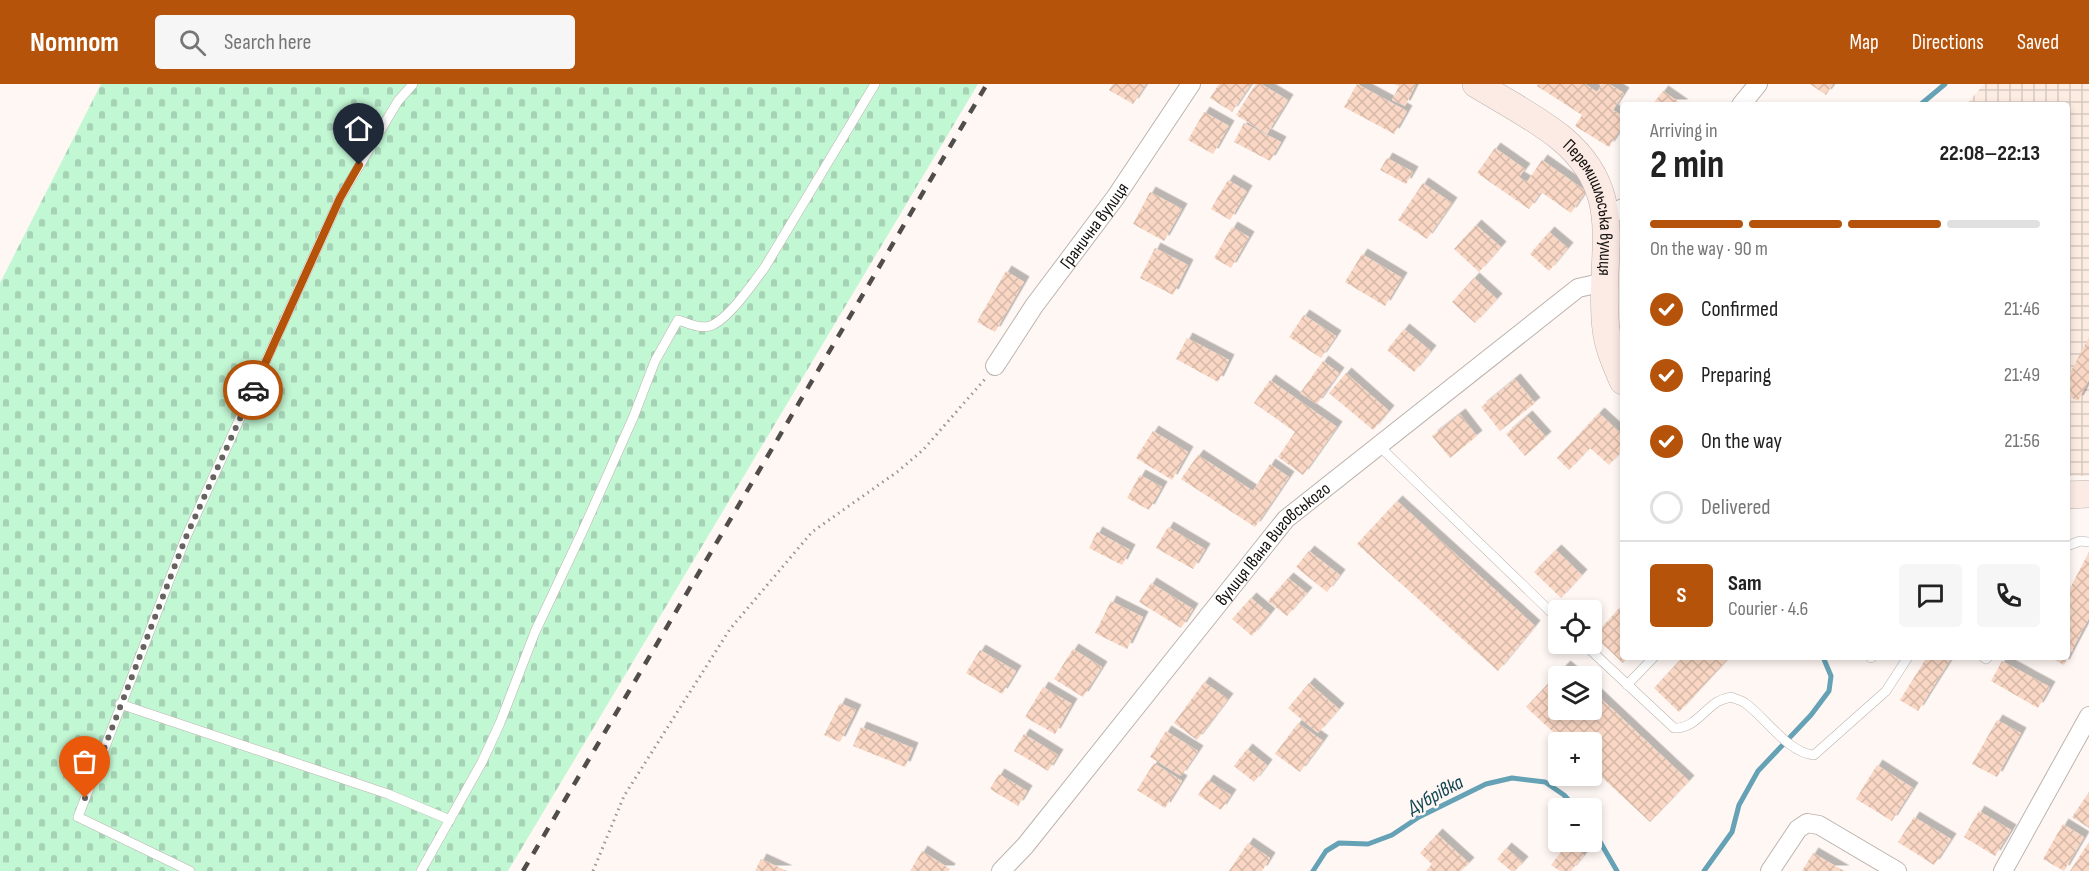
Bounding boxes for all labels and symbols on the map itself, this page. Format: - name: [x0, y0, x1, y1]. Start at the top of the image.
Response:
- pin: [333, 103, 384, 165]
- street label: Перемишльська вулиця: [1558, 135, 1616, 276]
- street label: Гранична вулиця: [1056, 179, 1133, 273]
- courier: [223, 360, 283, 420]
- street label: вулиця Івана Виговського: [1211, 478, 1335, 610]
- pin: [59, 736, 110, 798]
- water label: Дубрівка: [1402, 770, 1468, 820]

